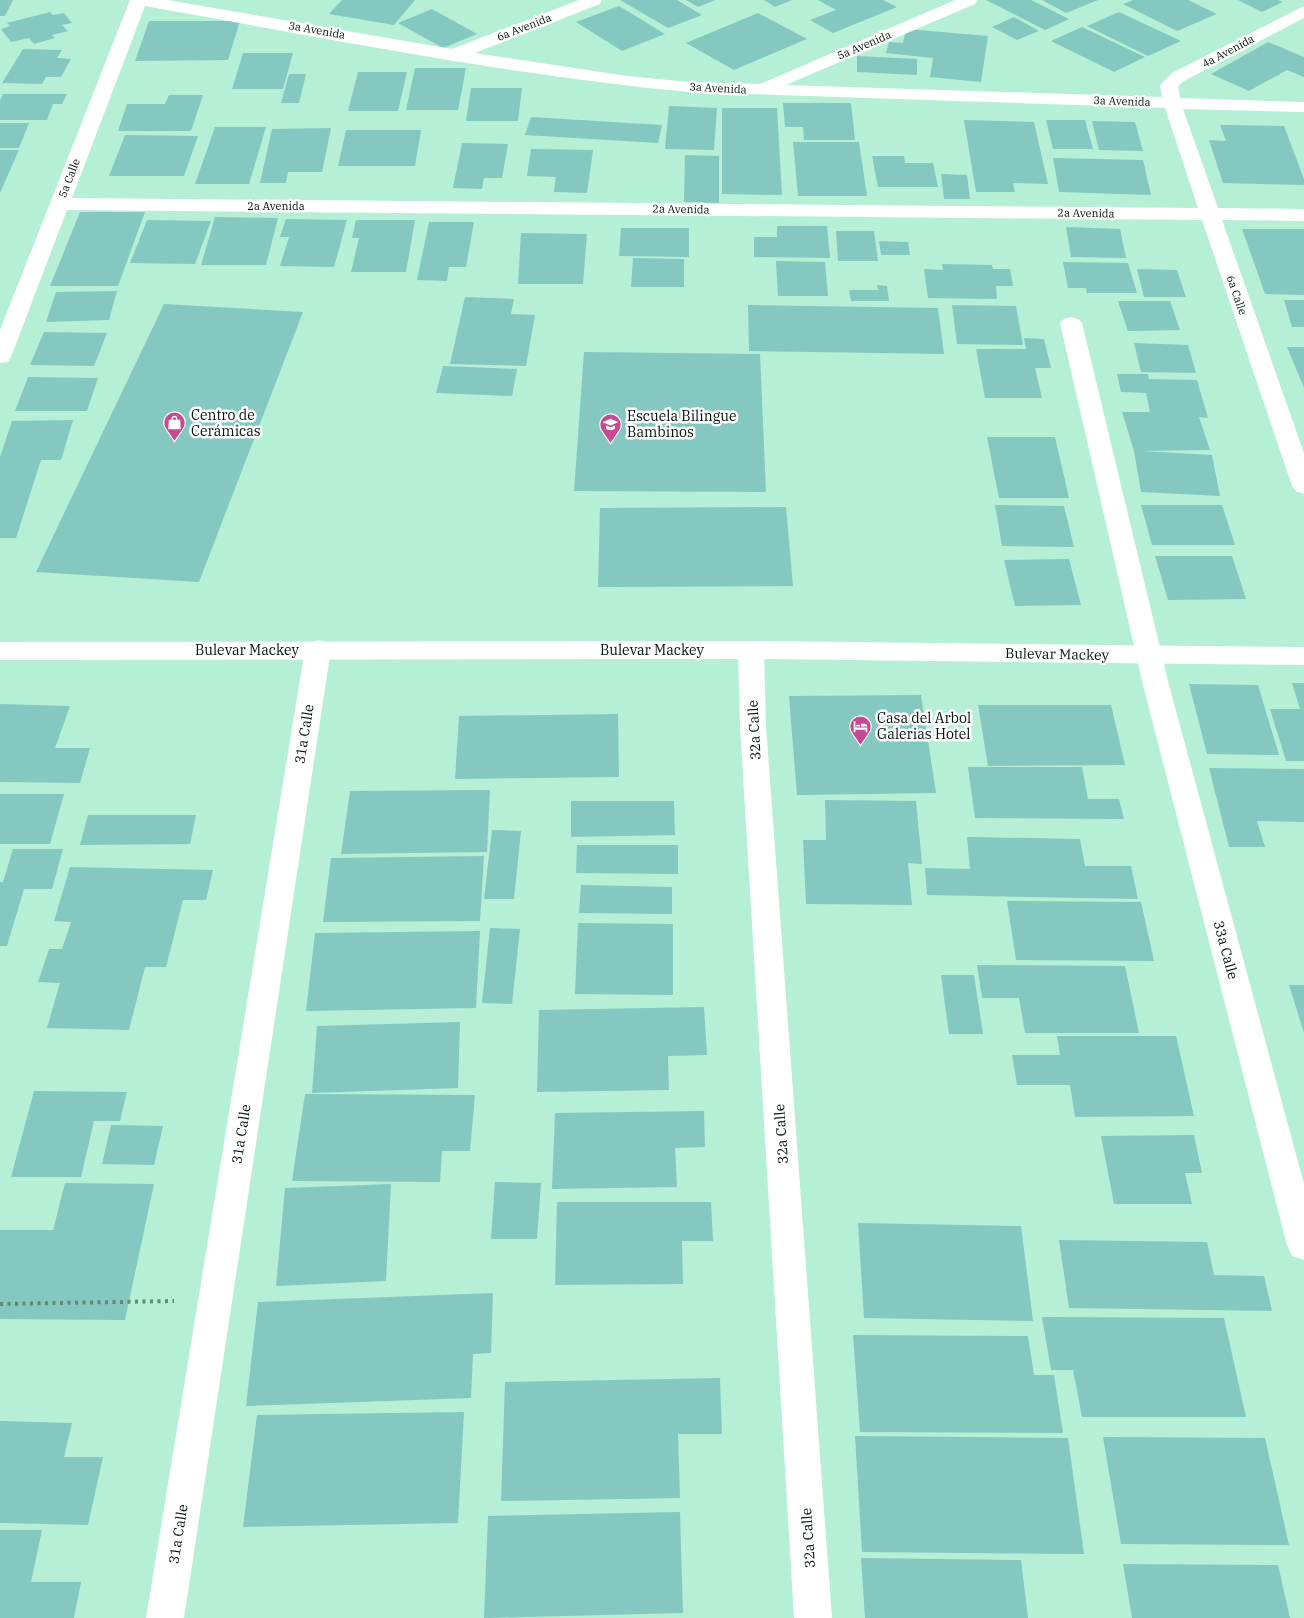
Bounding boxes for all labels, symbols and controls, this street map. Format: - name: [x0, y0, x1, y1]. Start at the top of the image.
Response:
- street label: 6a Avenida: [495, 10, 553, 44]
- street label: 3a Avenida: [288, 18, 346, 42]
- street label: 5a Avenida: [835, 27, 893, 63]
- street label: 4a Avenida: [1199, 31, 1257, 71]
- street label: 3a Avenida: [689, 80, 747, 96]
- street label: 3a Avenida: [1093, 93, 1151, 109]
- street label: 5a Calle: [55, 156, 83, 200]
- street label: 2a Avenida: [247, 199, 305, 213]
- street label: 2a Avenida: [652, 202, 710, 216]
- street label: 2a Avenida: [1057, 206, 1115, 220]
- street label: 6a Calle: [1224, 273, 1250, 317]
- place label: Centro de Cerámicas: [191, 406, 261, 440]
- place label: Escuela Bilingue Bambinos: [627, 407, 736, 441]
- shop icon: Centro de Cerámicas: [163, 411, 187, 442]
- school or university icon: Escuela Bilingue Bambinos: [599, 412, 623, 443]
- street label: Bulevar Mackey: [195, 641, 299, 659]
- street label: Bulevar Mackey: [600, 641, 704, 659]
- street label: Bulevar Mackey: [1005, 644, 1110, 664]
- street label: 32a Calle: [743, 699, 765, 761]
- street label: 31a Calle: [290, 703, 318, 765]
- place label: Casa del Arbol Galerias Hotel: [877, 709, 971, 743]
- hotel icon: Casa del Arbol Galerias Hotel: [849, 714, 873, 745]
- street label: 33a Calle: [1210, 919, 1242, 981]
- street label: 31a Calle: [227, 1103, 255, 1165]
- street label: 32a Calle: [770, 1103, 792, 1165]
- street label: 31a Calle: [164, 1503, 192, 1565]
- street label: 32a Calle: [797, 1507, 819, 1569]

